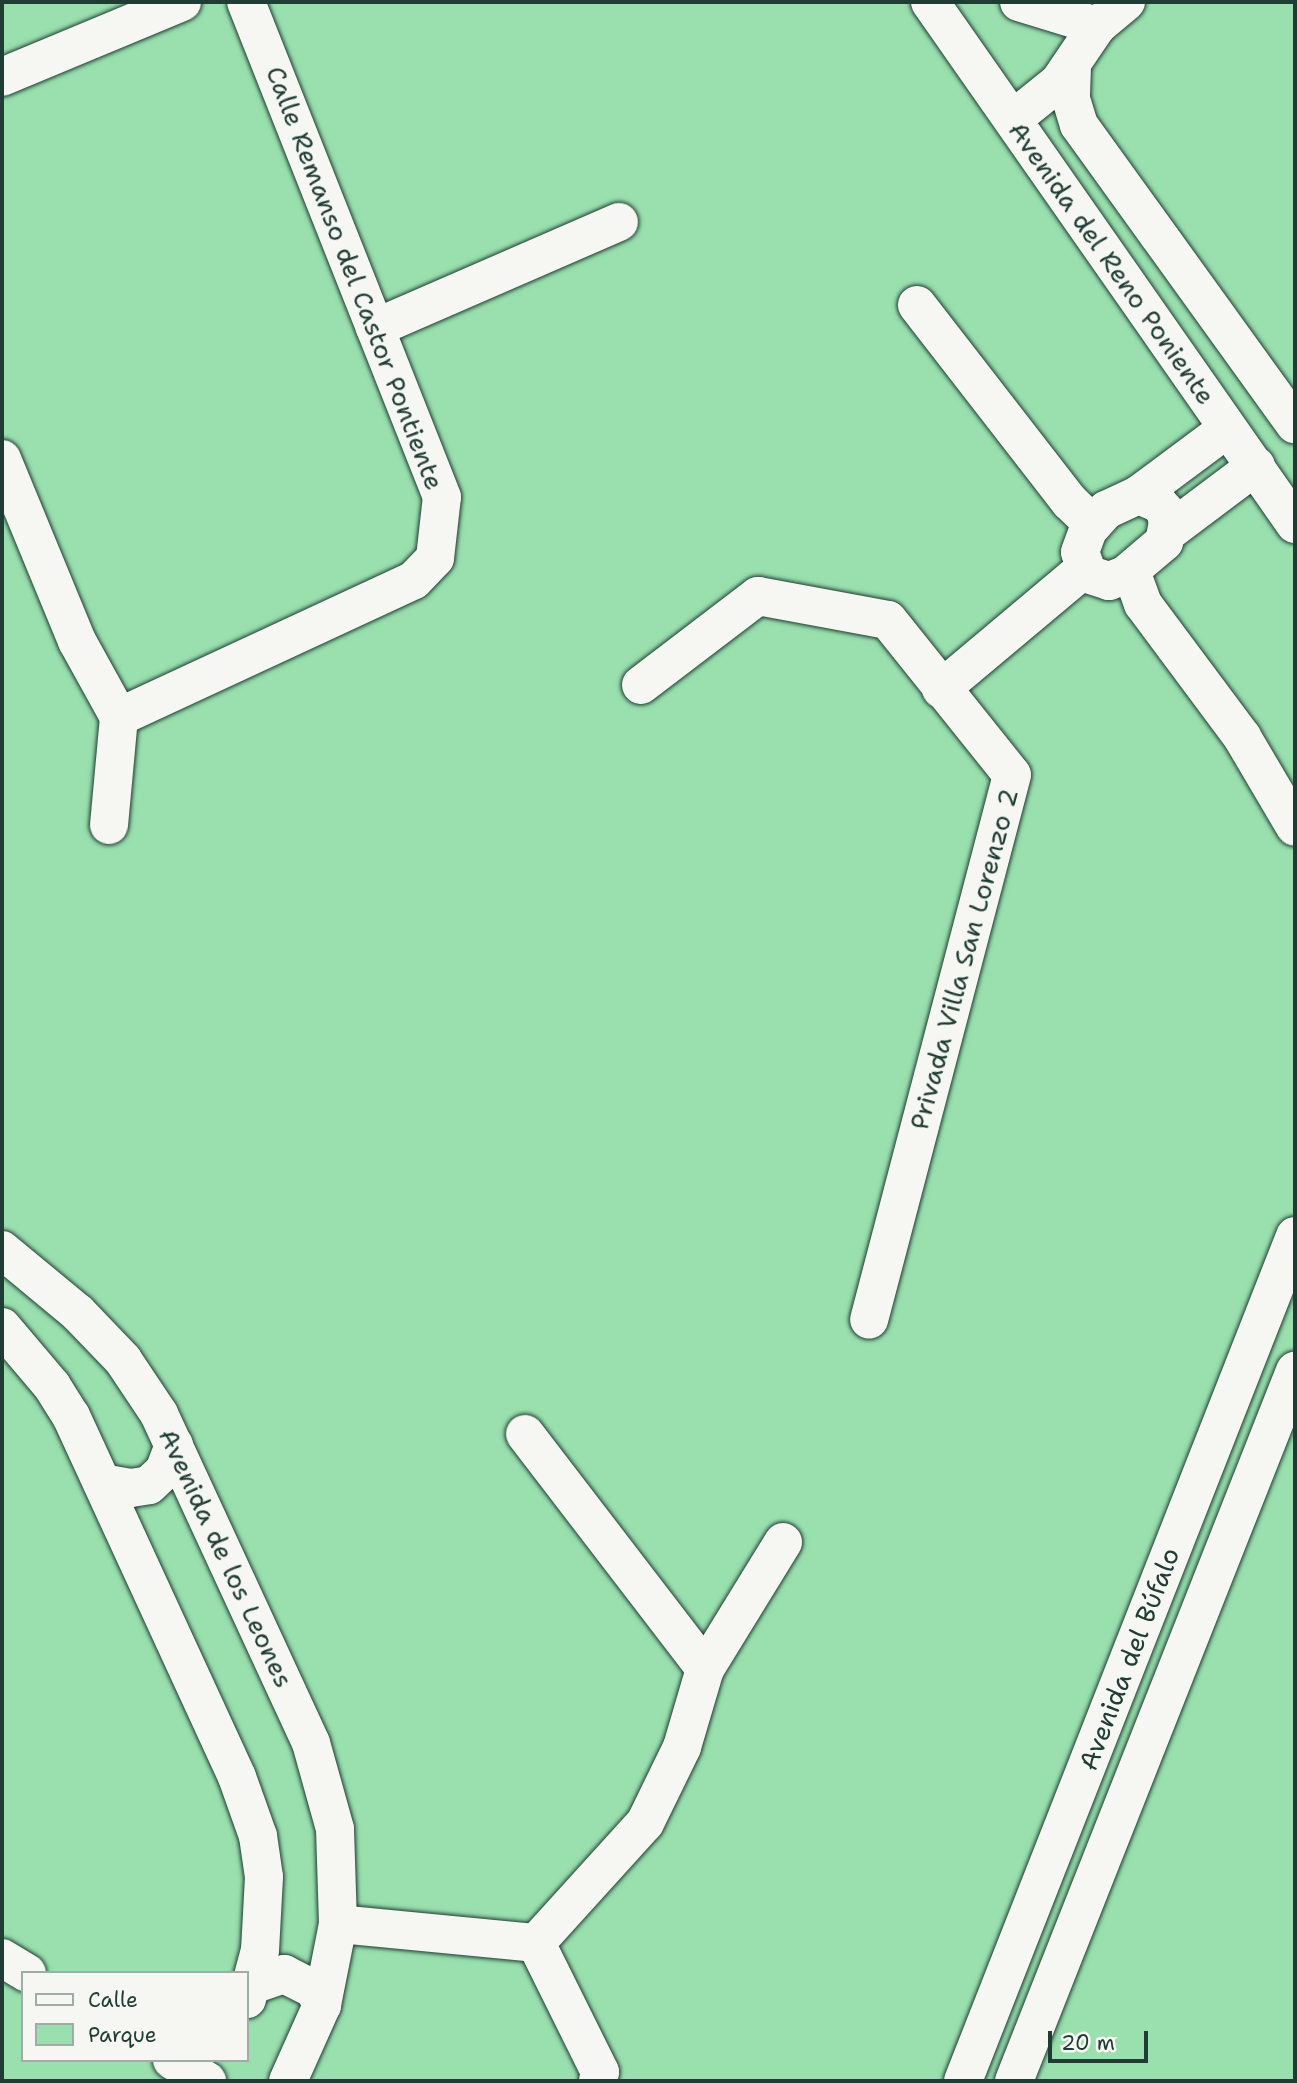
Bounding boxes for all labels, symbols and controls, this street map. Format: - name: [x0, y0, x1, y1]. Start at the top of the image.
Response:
- street label: Calle Remanso del Castor Pontiente: [260, 62, 450, 494]
- street label: Avenida del Reno Poniente: [1002, 115, 1222, 411]
- street label: Privada Villa San Lorenzo 2: [903, 785, 1025, 1133]
- street label: Avenida de los Leones: [152, 1424, 300, 1692]
- street label: Avenida del Búfalo: [1072, 1543, 1186, 1775]
- legend: [21, 1971, 248, 2062]
- text: Calle: [88, 1986, 138, 2014]
- scale bar: [1052, 2016, 1152, 2060]
- text: Parque: [88, 2021, 157, 2049]
- text: 20 m: [1061, 2029, 1115, 2057]

